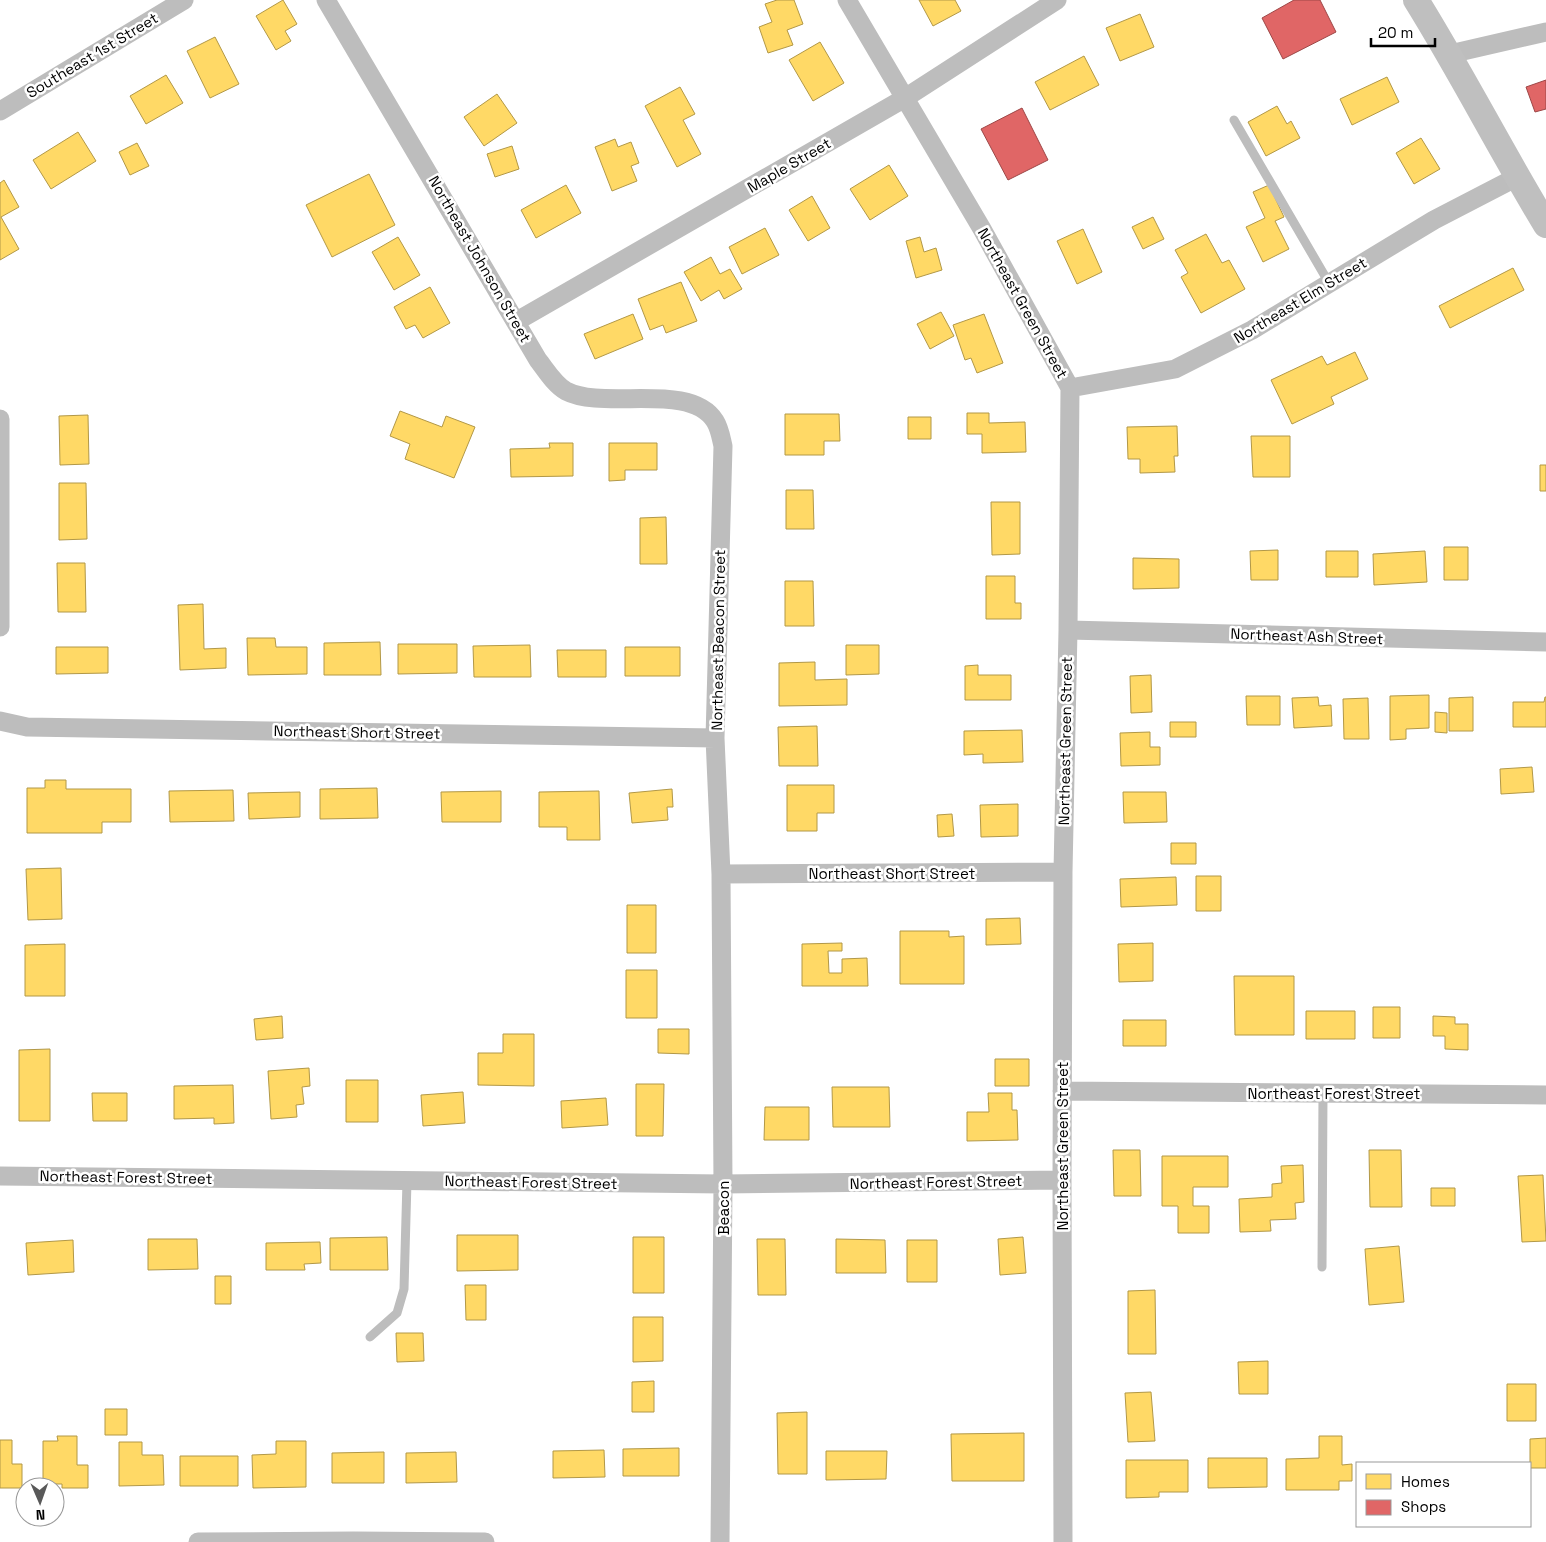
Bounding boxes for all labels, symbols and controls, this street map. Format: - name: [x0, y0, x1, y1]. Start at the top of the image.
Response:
- street label: Southeast 1st Street: [23, 8, 161, 102]
- scale bar: [1371, 15, 1435, 47]
- text: 20 m: [1378, 23, 1413, 42]
- street label: Maple Street: [744, 133, 834, 197]
- street label: Northeast Johnson Street: [424, 172, 536, 346]
- street label: Northeast Green Street: [974, 225, 1072, 382]
- street label: Northeast Elm Street: [1230, 253, 1370, 347]
- street label: Northeast Beacon Street: [707, 549, 729, 731]
- street label: Northeast Ash Street: [1230, 624, 1384, 648]
- street label: Northeast Green Street: [1054, 656, 1076, 826]
- street label: Northeast Short Street: [273, 721, 441, 743]
- street label: Northeast Short Street: [809, 864, 976, 883]
- street label: Northeast Green Street: [1053, 1061, 1072, 1230]
- street label: Northeast Forest Street: [1248, 1084, 1420, 1103]
- street label: Northeast Forest Street: [39, 1166, 213, 1188]
- street label: Northeast Forest Street: [444, 1171, 618, 1193]
- street label: Northeast Forest Street: [849, 1171, 1023, 1193]
- street label: Beacon: [714, 1181, 733, 1235]
- legend: [1356, 1462, 1531, 1527]
- text: Homes: [1401, 1472, 1450, 1491]
- north arrow: [15, 1477, 65, 1527]
- text: Shops: [1401, 1497, 1446, 1516]
- text: N: [35, 1506, 45, 1524]

